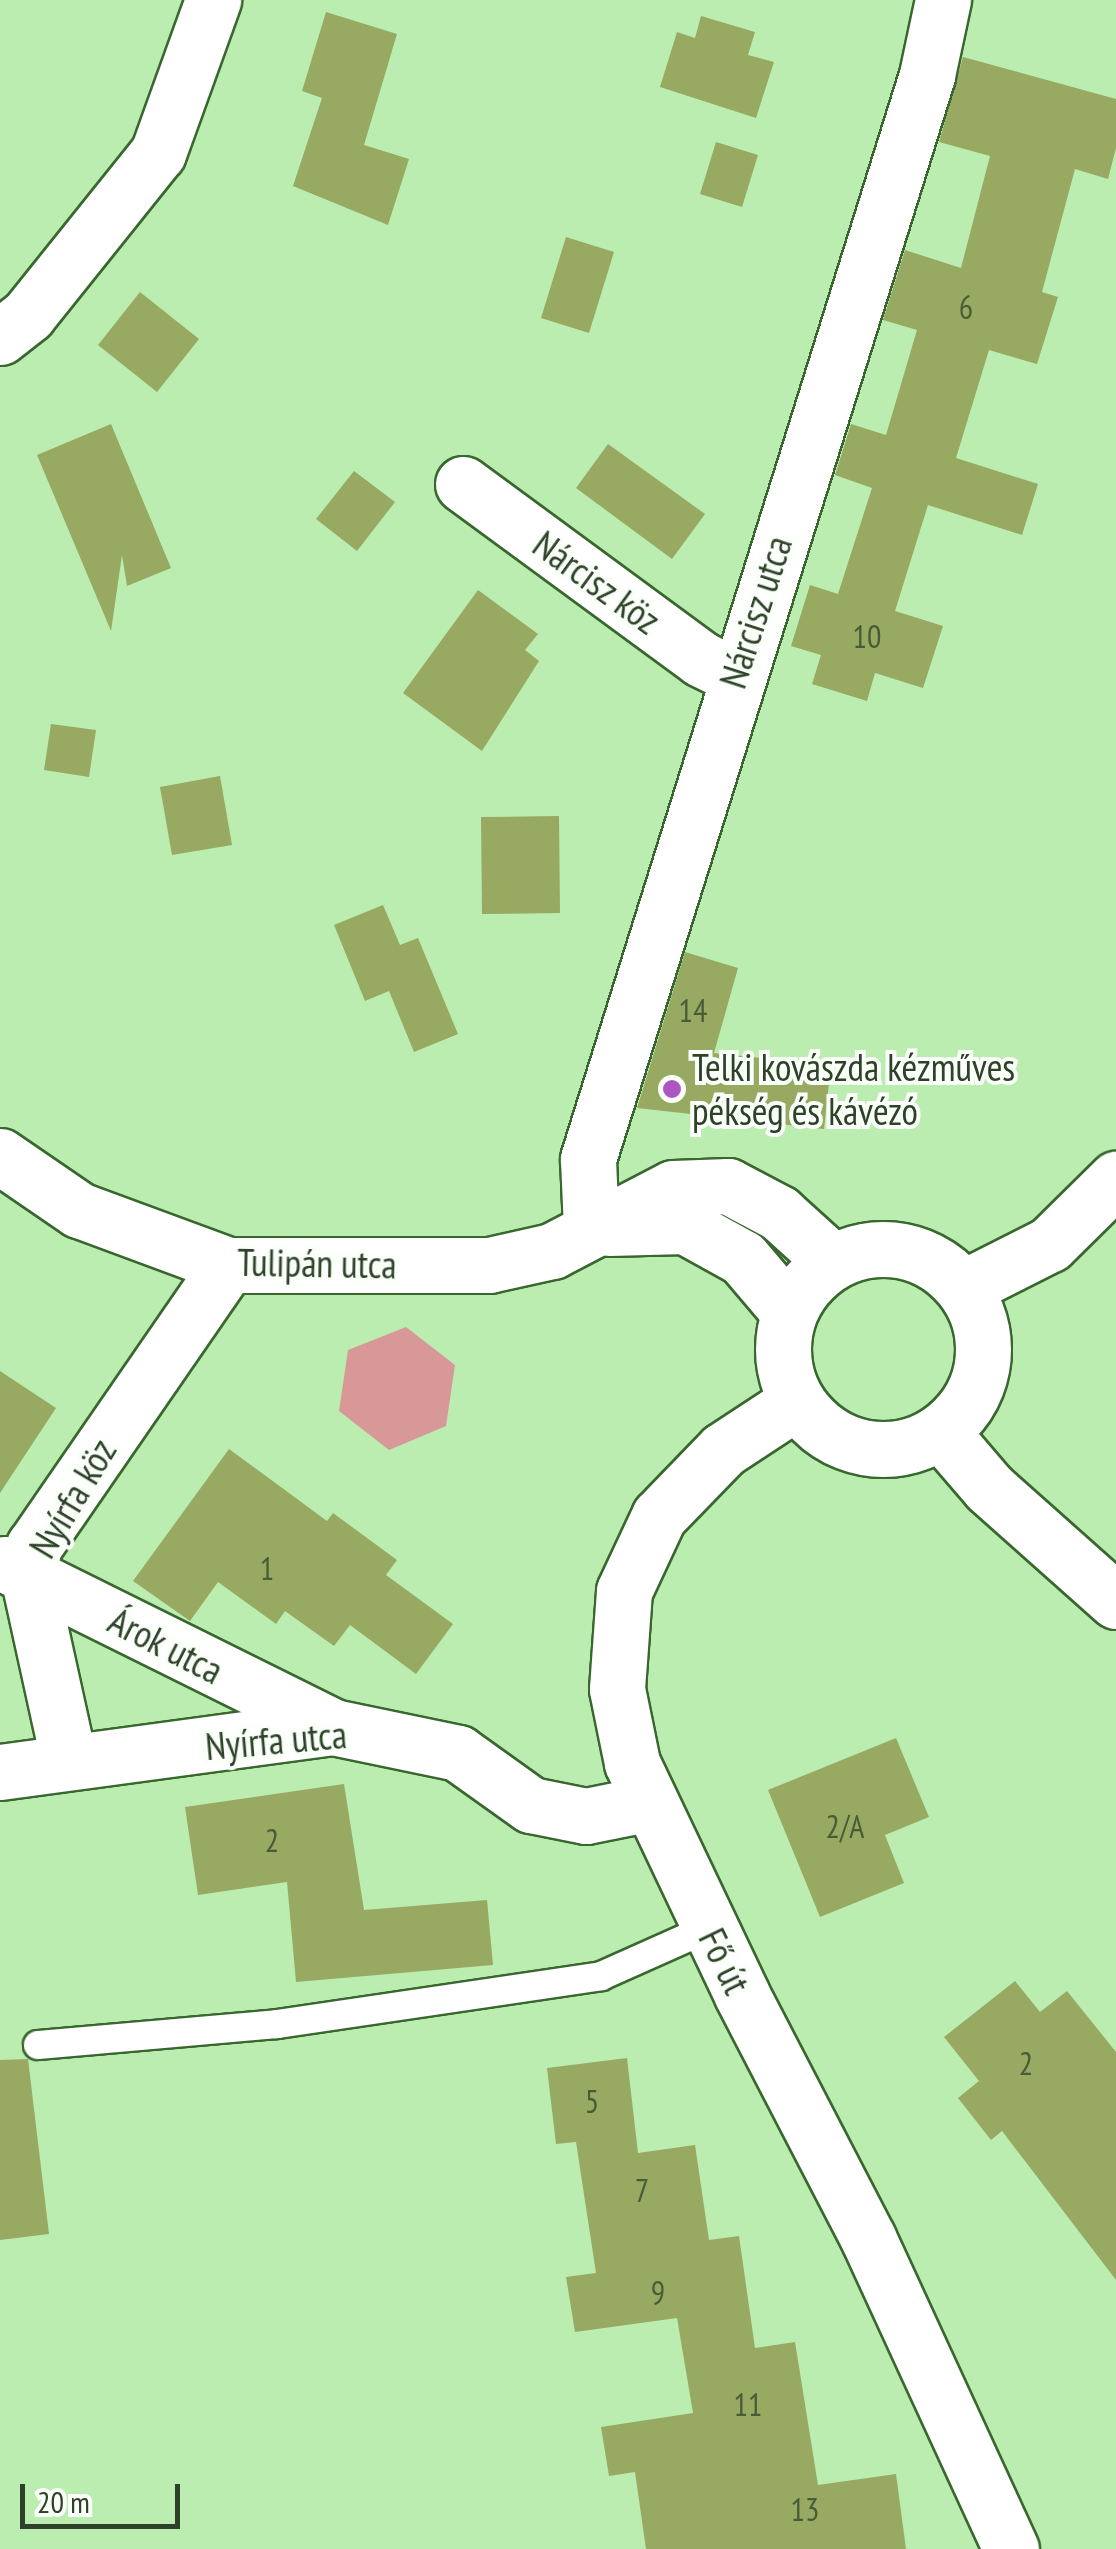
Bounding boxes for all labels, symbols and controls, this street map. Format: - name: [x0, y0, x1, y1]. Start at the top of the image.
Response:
- house number: 6: [959, 288, 973, 326]
- street label: Nárcisz köz: [524, 521, 670, 643]
- street label: Nárcisz utca: [709, 530, 801, 694]
- house number: 10: [853, 617, 881, 655]
- house number: 14: [679, 991, 707, 1029]
- place label: Telki kovászda kézműves pékség és kávézó: [692, 1044, 1015, 1134]
- marker: Telki kovászda kézműves pékség és kávézó: [661, 1078, 683, 1100]
- street label: Tulipán utca: [237, 1239, 397, 1287]
- street label: Nyírfa köz: [19, 1430, 125, 1566]
- house number: 1: [260, 1549, 274, 1587]
- street label: Árok utca: [101, 1597, 231, 1693]
- street label: Nyírfa utca: [203, 1711, 349, 1769]
- house number: 2/A: [826, 1807, 864, 1845]
- house number: 2: [265, 1821, 279, 1859]
- street label: Fő út: [690, 1921, 760, 2001]
- house number: 2: [1019, 2044, 1033, 2082]
- house number: 5: [585, 2082, 599, 2120]
- house number: 7: [635, 2171, 649, 2209]
- house number: 9: [651, 2273, 665, 2311]
- house number: 11: [734, 2385, 762, 2423]
- scale bar: [25, 2464, 185, 2526]
- text: 20 m: [37, 2482, 90, 2521]
- house number: 13: [791, 2490, 819, 2528]

